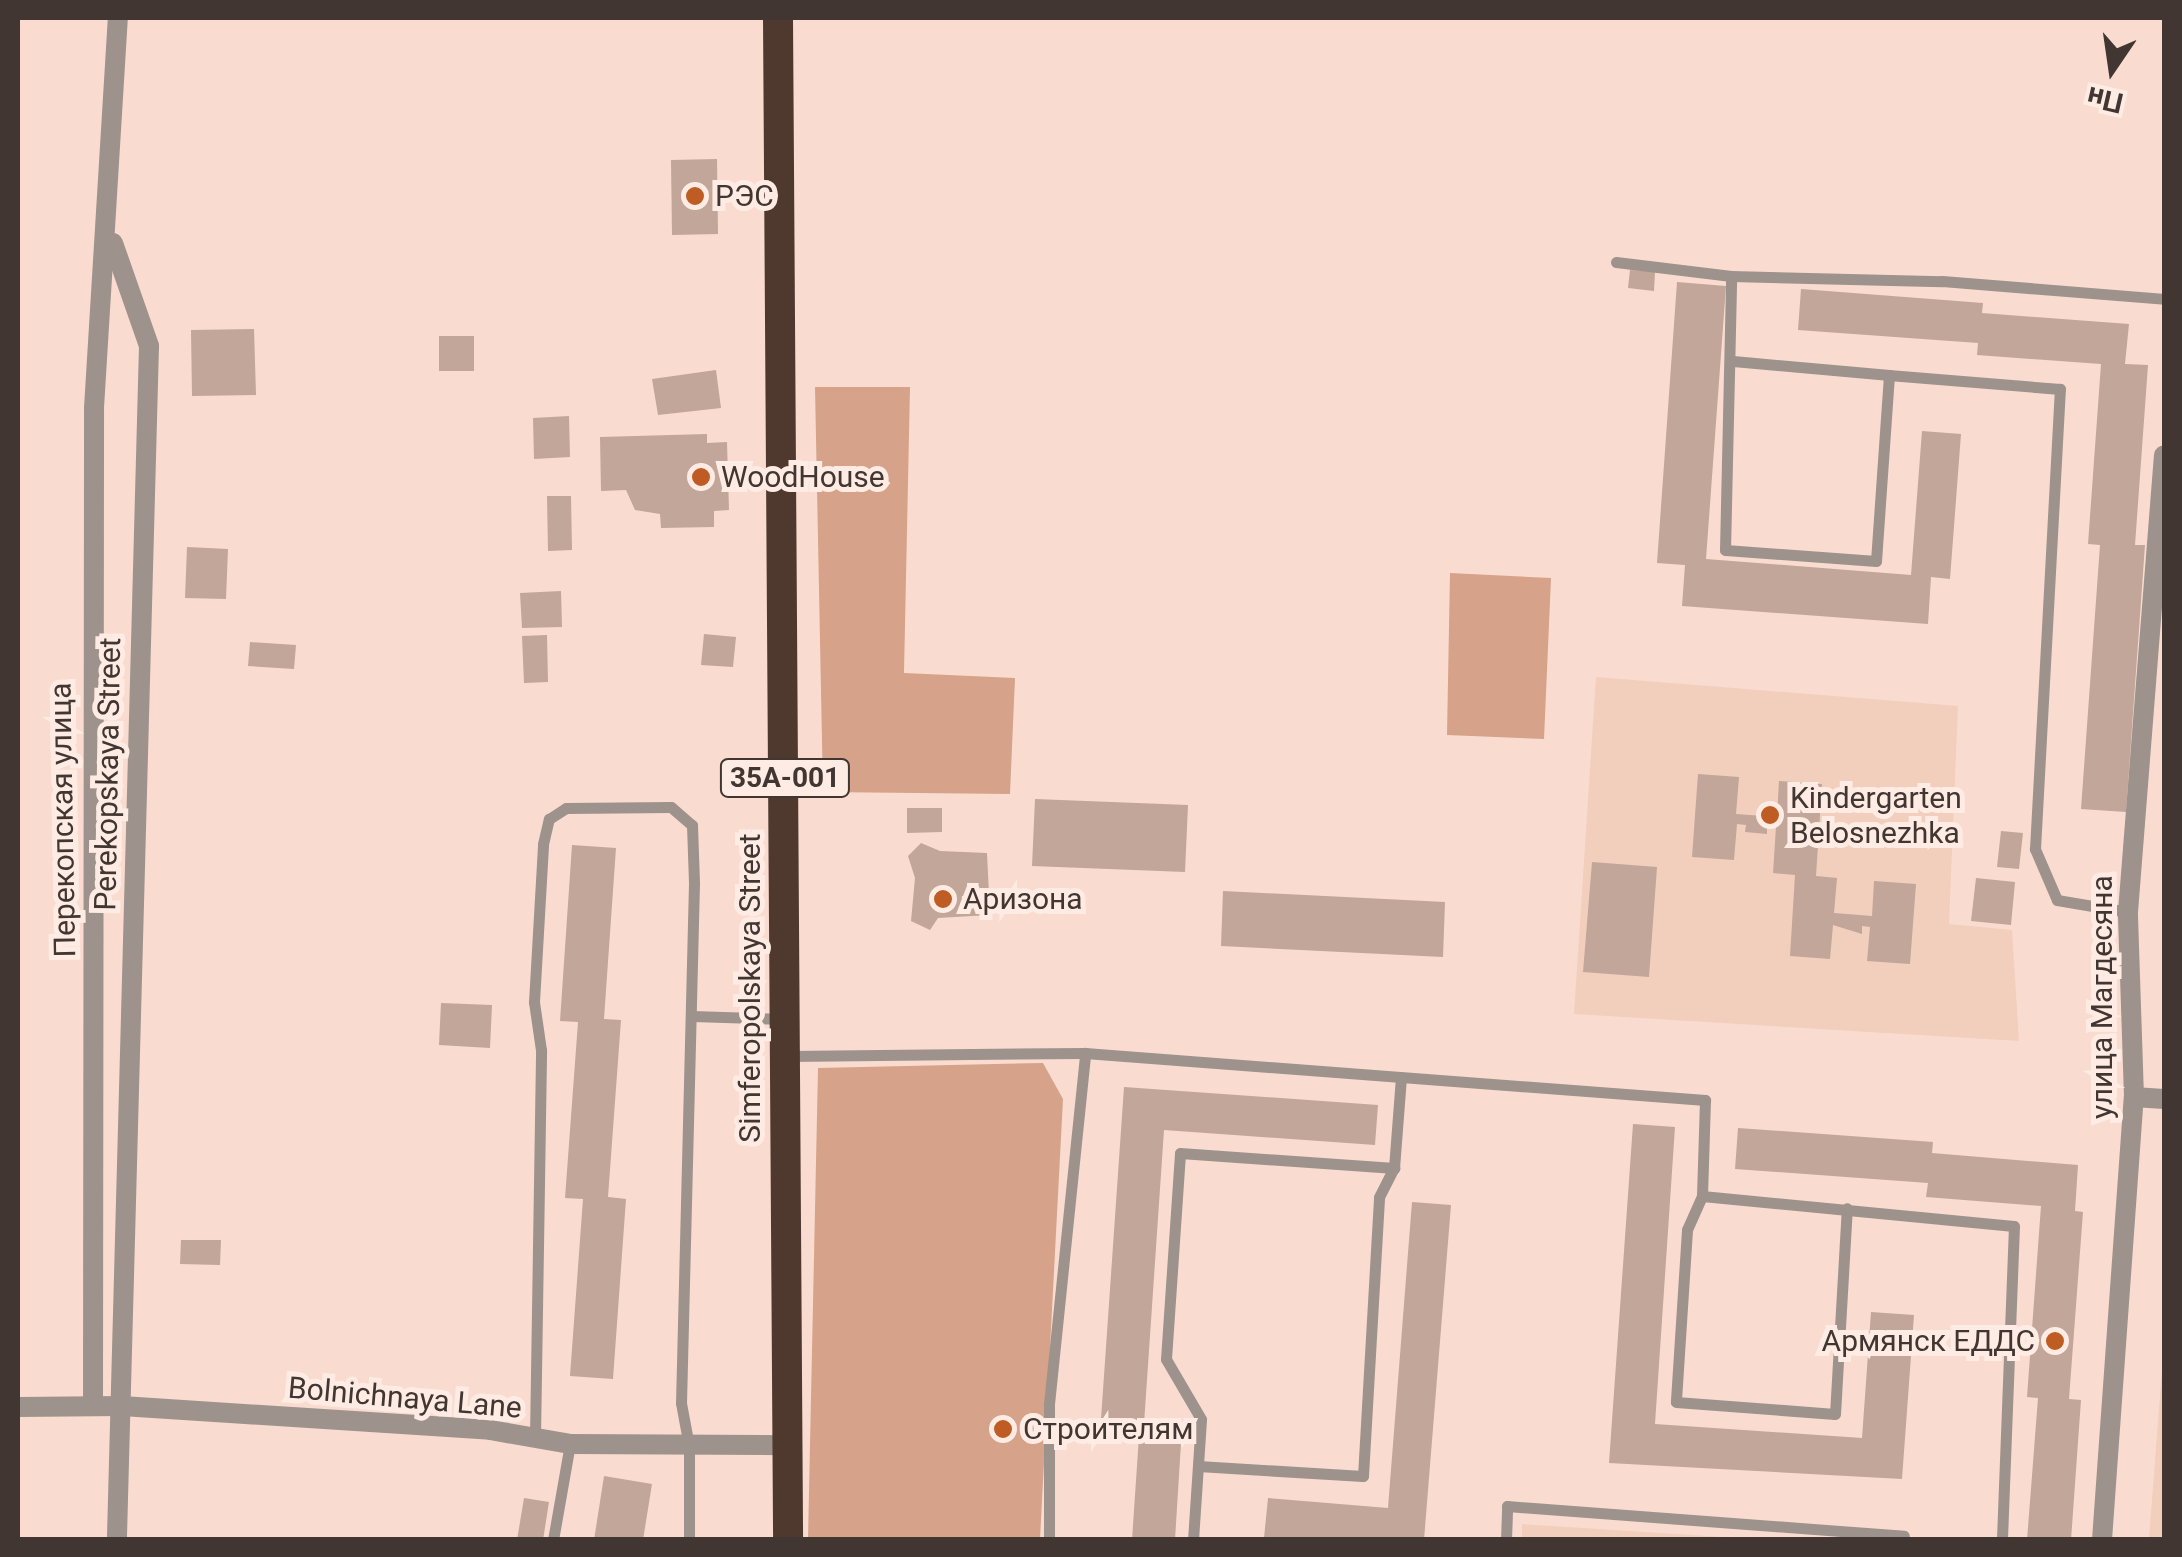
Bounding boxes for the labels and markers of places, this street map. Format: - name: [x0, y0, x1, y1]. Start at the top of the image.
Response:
- place label: РЭС: [715, 178, 774, 214]
- marker: РЭС: [684, 185, 706, 207]
- place label: WoodHouse: [721, 459, 885, 495]
- marker: WoodHouse: [690, 466, 712, 488]
- place label: Kindergarten Belosnezhka: [1790, 780, 1962, 850]
- marker: Kindergarten Belosnezhka: [1759, 804, 1781, 826]
- place label: Аризона: [963, 881, 1083, 917]
- marker: Аризона: [932, 888, 954, 910]
- place label: Армянск ЕДДС: [1822, 1323, 2035, 1359]
- marker: Армянск ЕДДС: [2044, 1330, 2066, 1352]
- place label: Строителям: [1023, 1411, 1193, 1447]
- marker: Строителям: [992, 1418, 1014, 1440]

